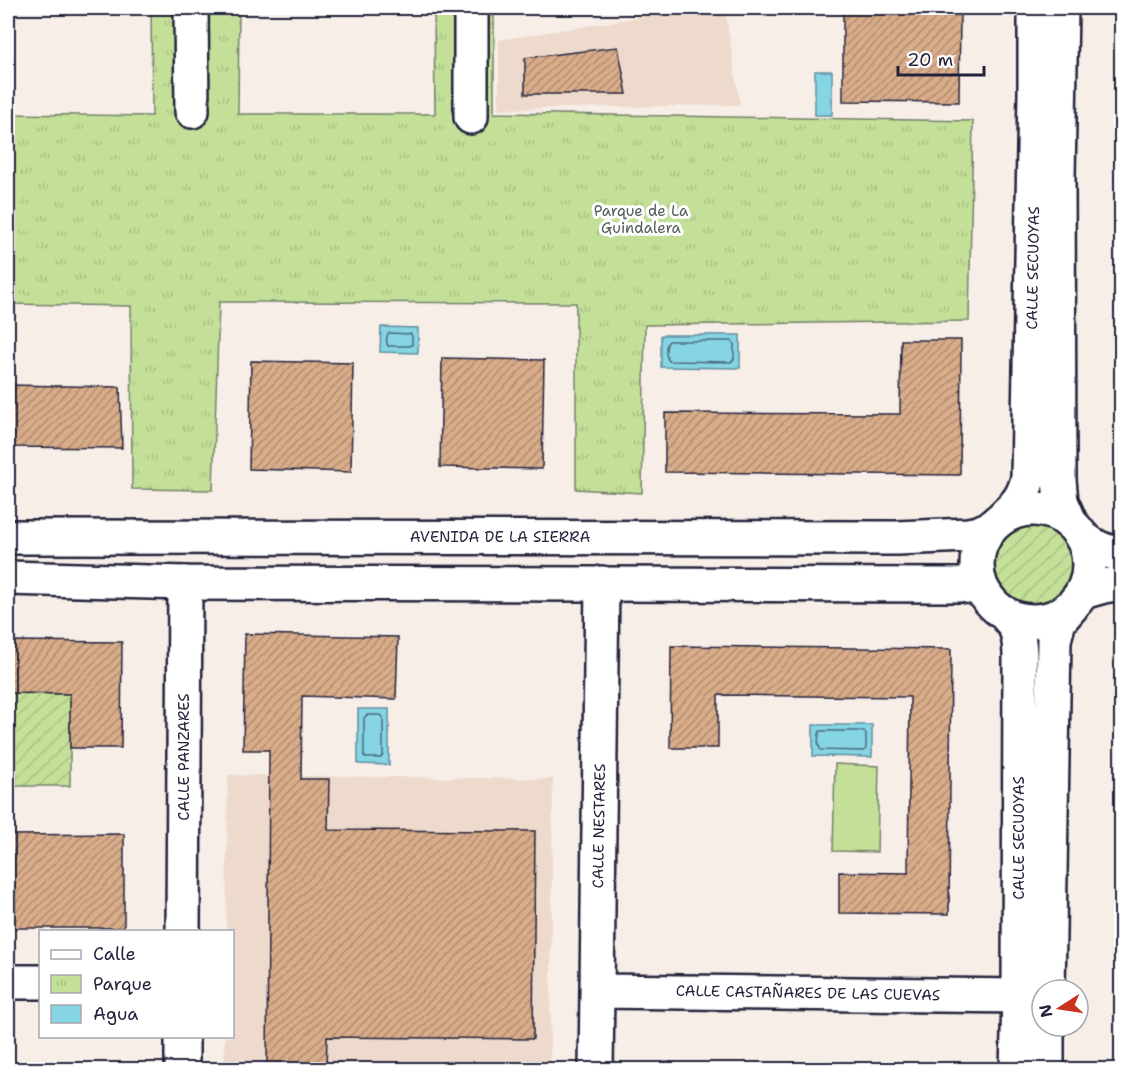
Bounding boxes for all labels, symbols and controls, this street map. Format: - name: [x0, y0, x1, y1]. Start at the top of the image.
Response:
- scale bar: [898, 39, 984, 77]
- text: 20 m: [907, 48, 953, 72]
- park label: Parque de La Guindalera: [594, 201, 689, 238]
- street label: CALLE SECUOYAS: [1022, 206, 1044, 330]
- street label: AVENIDA DE LA SIERRA: [410, 527, 590, 547]
- street label: CALLE PANZARES: [174, 693, 194, 821]
- street label: CALLE NESTARES: [588, 763, 610, 889]
- street label: CALLE SECUOYAS: [1009, 776, 1029, 900]
- legend: [39, 930, 234, 1038]
- text: Calle: [93, 942, 136, 966]
- text: Parque: [93, 972, 152, 996]
- north arrow: [1030, 978, 1090, 1038]
- street label: CALLE CASTAÑARES DE LAS CUEVAS: [676, 979, 940, 1005]
- text: Agua: [93, 1002, 138, 1026]
- text: N: [1034, 1003, 1057, 1019]

